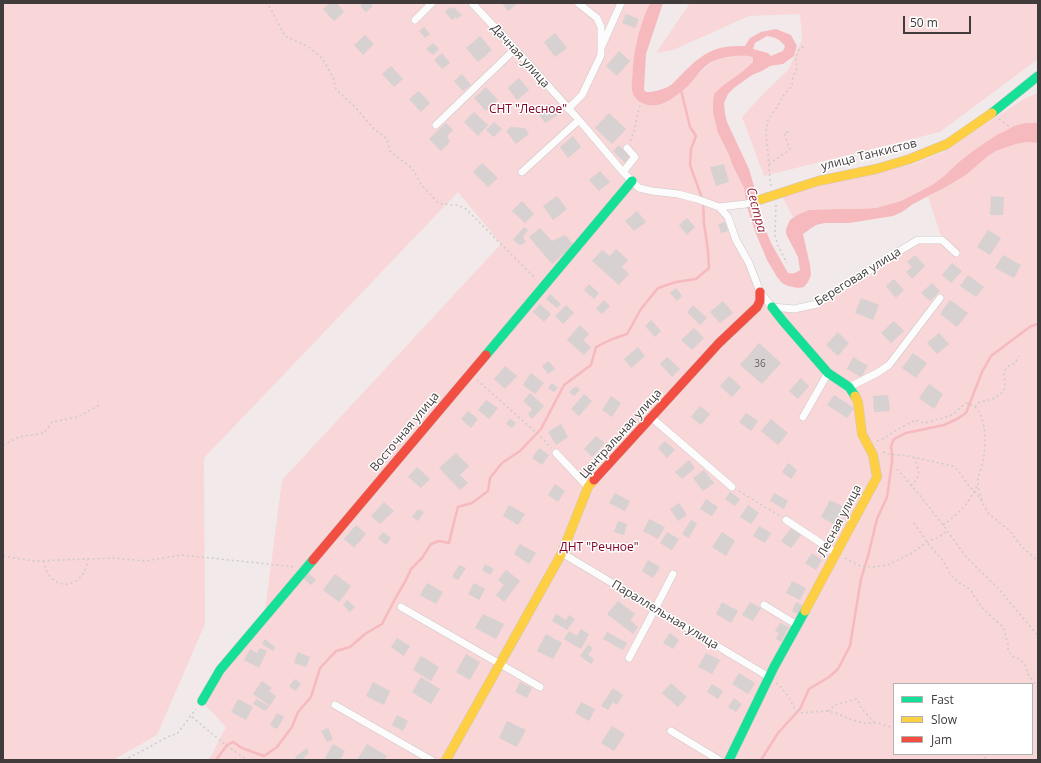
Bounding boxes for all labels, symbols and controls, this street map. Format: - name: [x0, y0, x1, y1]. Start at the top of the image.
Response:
- scale bar: [905, 8, 973, 34]
- text: 50 m: [910, 14, 938, 31]
- street label: Дачная улица: [488, 21, 552, 91]
- park label: СНТ "Лесное": [489, 103, 567, 117]
- street label: улица Танкистов: [820, 136, 918, 174]
- water label: Сестра: [742, 186, 770, 234]
- street label: Береговая улица: [812, 245, 904, 309]
- house number: 36: [754, 358, 766, 370]
- street label: Центральная улица: [577, 386, 665, 482]
- street label: Восточная улица: [367, 389, 443, 475]
- street label: Лесная улица: [815, 482, 865, 560]
- park label: ДНТ "Речное": [559, 541, 639, 555]
- street label: Параллельная улица: [609, 577, 721, 653]
- legend: [893, 683, 1033, 755]
- text: Fast: [931, 691, 954, 708]
- text: Slow: [931, 711, 957, 728]
- text: Jam: [931, 731, 952, 748]

